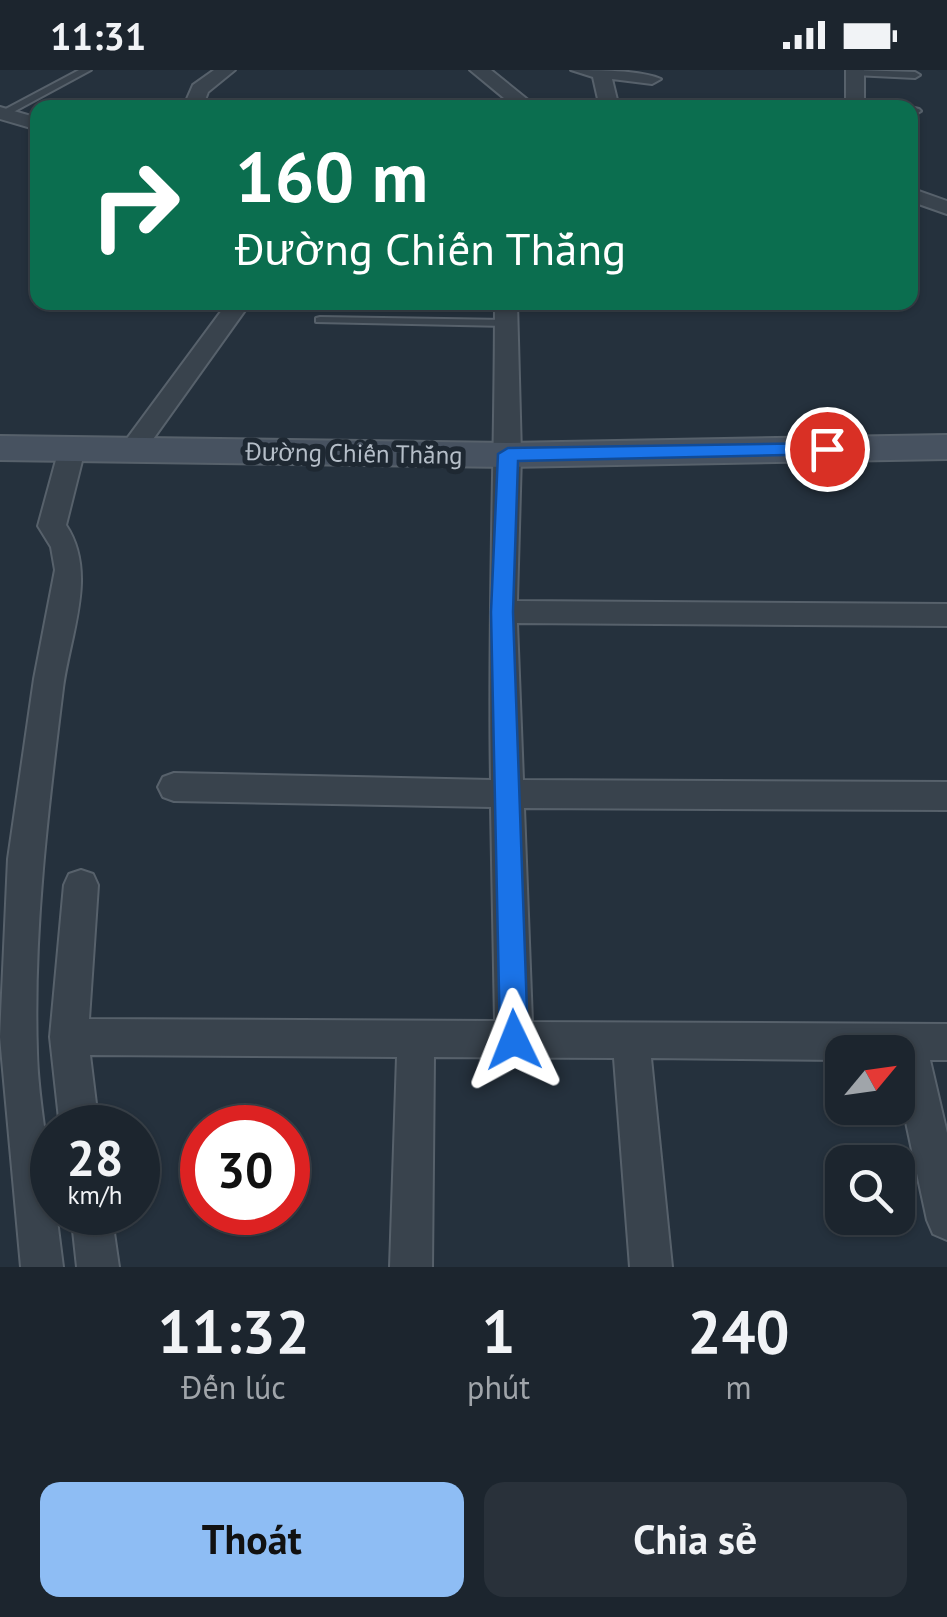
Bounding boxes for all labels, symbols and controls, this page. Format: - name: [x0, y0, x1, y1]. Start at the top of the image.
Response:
- text: 11:31: [50, 11, 146, 60]
- text: 160 m: [235, 131, 428, 221]
- icon: right: [70, 140, 200, 270]
- text: Đường Chiến Thắng: [235, 219, 626, 277]
- pin: [785, 407, 870, 492]
- icon: arrive: [800, 422, 855, 477]
- street label: Đường Chiến Thắng: [244, 435, 463, 471]
- position arrow: [462, 988, 566, 1092]
- north arrow: [825, 1035, 915, 1125]
- map controls: [825, 1035, 915, 1235]
- speed limit sign: 30: [180, 1105, 310, 1235]
- text: 28: [67, 1125, 123, 1190]
- button: search: [825, 1145, 915, 1235]
- text: km/h: [68, 1179, 122, 1211]
- text: 11:32: [157, 1292, 310, 1370]
- text: 1: [482, 1292, 516, 1370]
- text: 240: [687, 1292, 790, 1370]
- text: Đến lúc: [181, 1366, 286, 1408]
- text: phút: [467, 1366, 530, 1408]
- text: m: [726, 1366, 751, 1408]
- button: Thoát: [40, 1482, 464, 1597]
- button: Chia sẻ: [484, 1482, 907, 1597]

